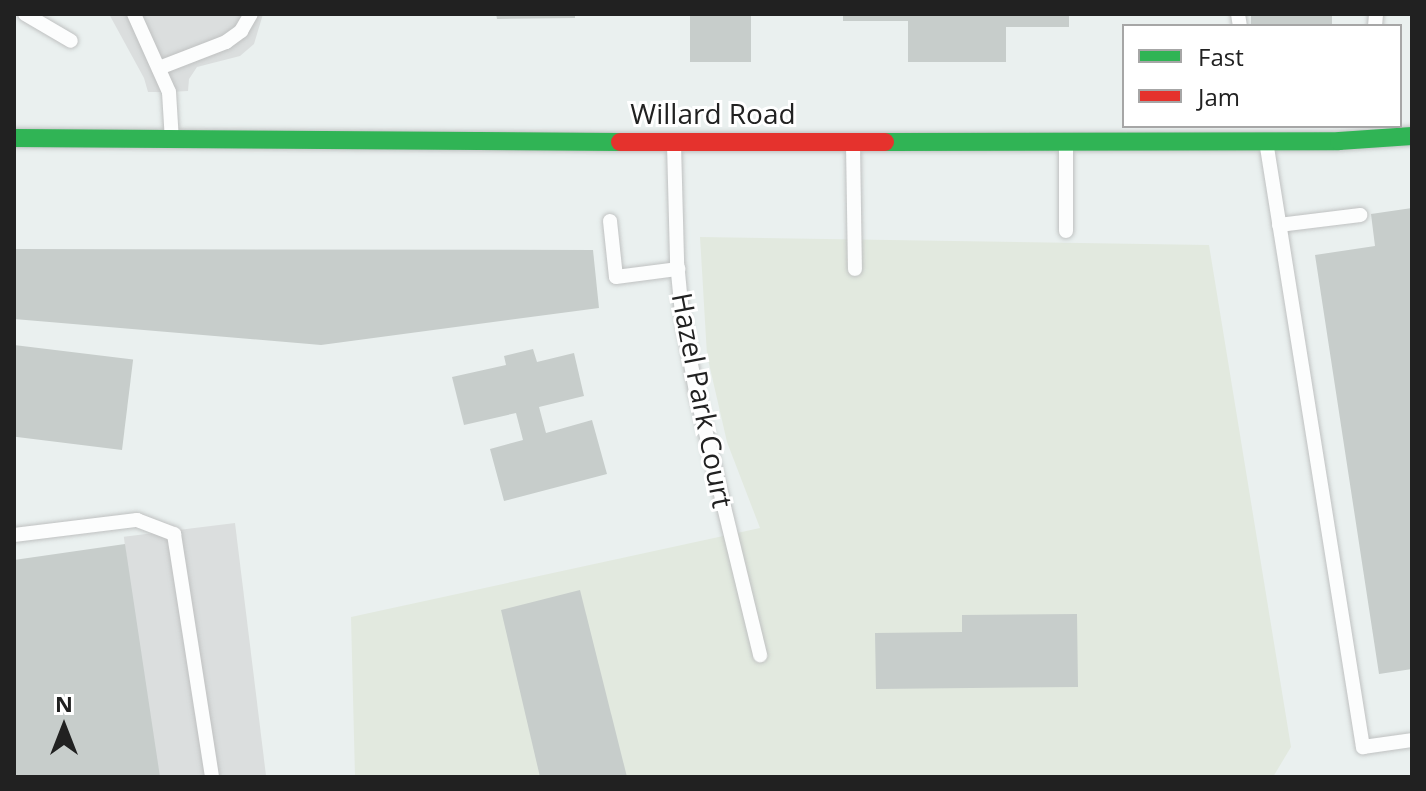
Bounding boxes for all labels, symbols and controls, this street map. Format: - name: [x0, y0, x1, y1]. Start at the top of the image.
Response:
- legend: [1122, 24, 1402, 128]
- text: Fast: [1198, 40, 1244, 73]
- text: Jam: [1198, 80, 1240, 113]
- street label: Willard Road: [630, 96, 796, 130]
- street label: Hazel Park Court: [666, 290, 740, 510]
- north arrow: [24, 687, 104, 767]
- text: N: [55, 688, 73, 718]

